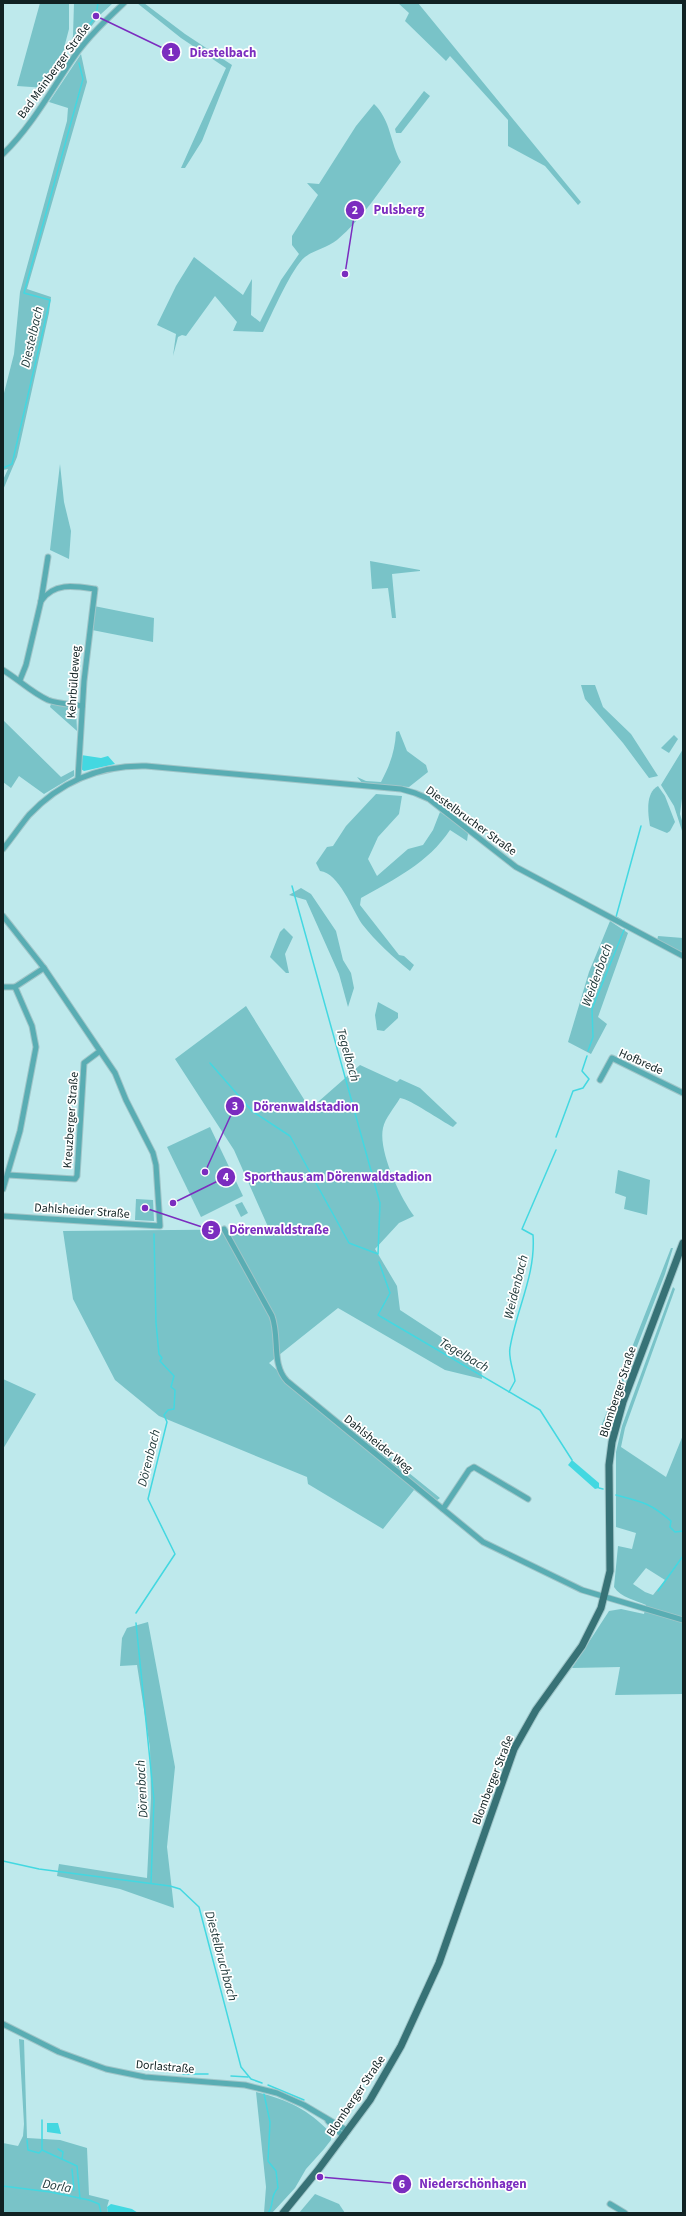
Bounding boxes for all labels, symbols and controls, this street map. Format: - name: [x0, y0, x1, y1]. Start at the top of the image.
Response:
- street label: Bad Meinberger Straße: [14, 20, 95, 122]
- callout: Diestelbach: [161, 40, 264, 65]
- text: 1: [168, 44, 174, 61]
- text: Diestelbach: [190, 44, 256, 62]
- callout: Pulsberg: [345, 197, 432, 222]
- text: Pulsberg: [374, 201, 424, 219]
- text: 2: [352, 202, 358, 219]
- water label: Diestelbach: [16, 304, 48, 369]
- street label: Kehrbüldeweg: [63, 645, 85, 719]
- street label: Diestelbrucher Straße: [422, 782, 520, 860]
- water label: Weidenbach: [577, 941, 617, 1009]
- water label: Tegelbach: [332, 1026, 364, 1084]
- street label: Hofbrede: [616, 1045, 666, 1079]
- street label: Kreuzberger Straße: [59, 1071, 83, 1169]
- callout: Dörenwaldstadion: [225, 1094, 366, 1119]
- text: 3: [232, 1098, 238, 1115]
- text: Dörenwaldstadion: [253, 1098, 359, 1116]
- callout: Sporthaus am Dörenwaldstadion: [216, 1164, 440, 1189]
- text: Sporthaus am Dörenwaldstadion: [244, 1168, 432, 1186]
- text: 4: [223, 1169, 230, 1186]
- street label: Dahlsheider Straße: [34, 1199, 130, 1223]
- callout: Dörenwaldstraße: [201, 1217, 337, 1242]
- text: Dörenwaldstraße: [229, 1221, 329, 1239]
- text: 5: [208, 1222, 214, 1239]
- water label: Weidenbach: [499, 1253, 533, 1321]
- water label: Tegelbach: [436, 1334, 492, 1377]
- street label: Blomberger Straße: [595, 1344, 641, 1440]
- street label: Dahlsheider Weg: [340, 1411, 416, 1477]
- water label: Dörenbach: [133, 1427, 165, 1488]
- street label: Blomberger Straße: [468, 1733, 518, 1827]
- water label: Dörenbach: [131, 1759, 153, 1819]
- water label: Diestelbruchbach: [200, 1909, 242, 2003]
- street label: Blomberger Straße: [323, 2052, 390, 2140]
- street label: Dorlastraße: [135, 2056, 195, 2078]
- callout: Niederschönhagen: [392, 2171, 535, 2196]
- water label: Dorla: [41, 2175, 73, 2197]
- text: Niederschönhagen: [419, 2175, 527, 2193]
- text: 6: [399, 2176, 405, 2193]

